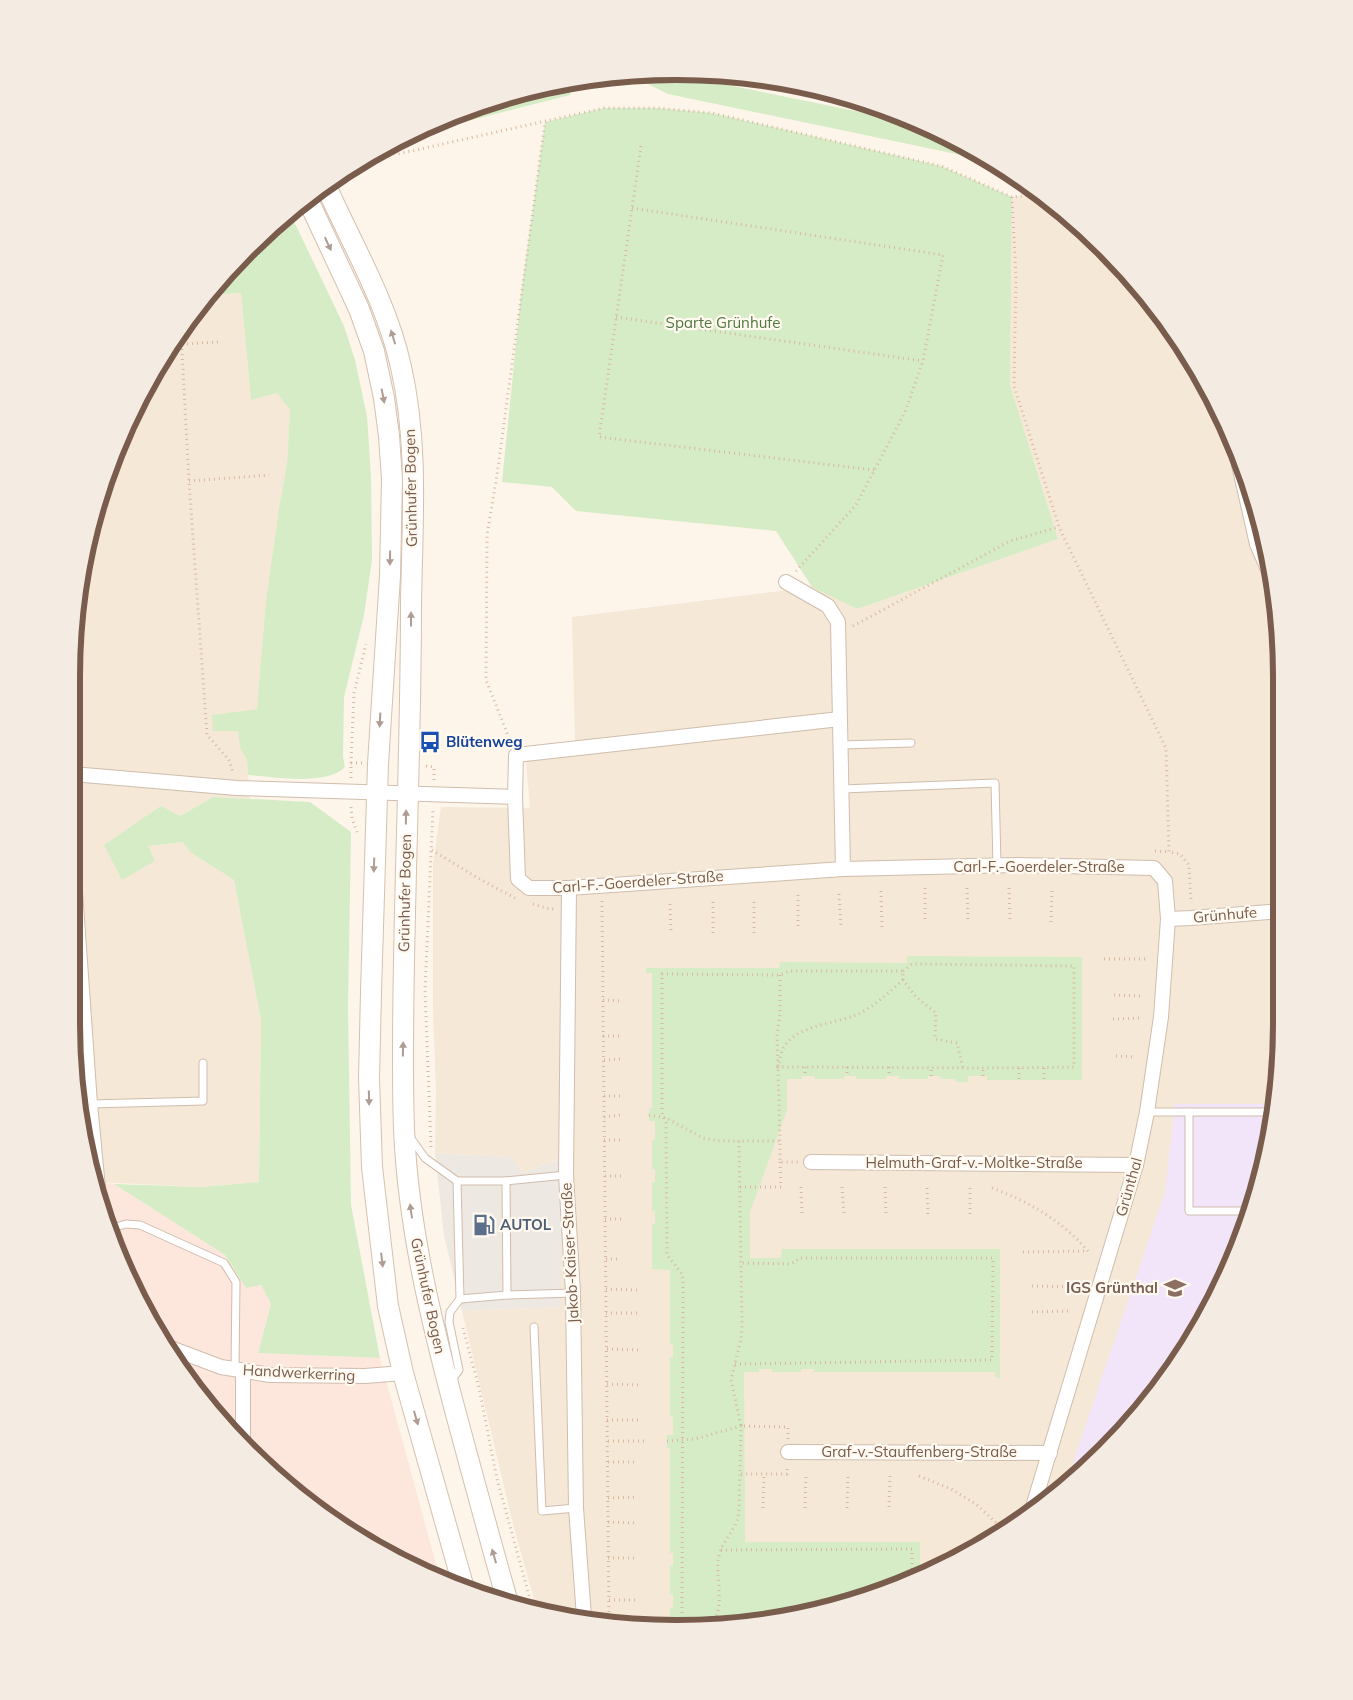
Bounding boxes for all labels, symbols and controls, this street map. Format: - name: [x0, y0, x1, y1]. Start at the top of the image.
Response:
- one-way arrow: [325, 237, 333, 251]
- park label: Sparte Grünhufe: [666, 313, 780, 332]
- one-way arrow: [388, 329, 396, 344]
- one-way arrow: [380, 388, 388, 404]
- street label: Grünhufer Bogen: [400, 429, 421, 547]
- one-way arrow: [386, 550, 394, 566]
- one-way arrow: [407, 611, 415, 627]
- one-way arrow: [376, 712, 384, 728]
- bus stop icon: Blütenweg: [417, 729, 443, 755]
- place label: Blütenweg: [446, 732, 523, 751]
- one-way arrow: [403, 808, 411, 824]
- street label: Grünhufer Bogen: [394, 834, 415, 952]
- street label: Carl-F.-Goerdeler-Straße: [953, 857, 1125, 876]
- one-way arrow: [370, 858, 378, 874]
- street label: Carl-F.-Goerdeler-Straße: [552, 866, 724, 897]
- street label: Grünhufe: [1192, 902, 1258, 927]
- one-way arrow: [399, 1041, 407, 1057]
- one-way arrow: [365, 1090, 373, 1106]
- street label: Helmuth-Graf-v.-Moltke-Straße: [865, 1153, 1083, 1172]
- street label: Grünthal: [1111, 1155, 1146, 1219]
- street label: Jakob-Kaiser-Straße: [556, 1182, 583, 1324]
- one-way arrow: [407, 1203, 415, 1219]
- fuel station icon: AUTOL: [471, 1212, 497, 1238]
- place label: AUTOL: [500, 1215, 552, 1234]
- street label: Grünhufer Bogen: [407, 1236, 450, 1356]
- one-way arrow: [378, 1252, 386, 1268]
- school or university icon: IGS Grünthal: [1162, 1275, 1188, 1301]
- place label: IGS Grünthal: [1066, 1278, 1158, 1297]
- street label: Handwerkerring: [242, 1360, 356, 1385]
- one-way arrow: [412, 1411, 420, 1426]
- street label: Graf-v.-Stauffenberg-Straße: [821, 1442, 1017, 1461]
- one-way arrow: [490, 1549, 498, 1564]

